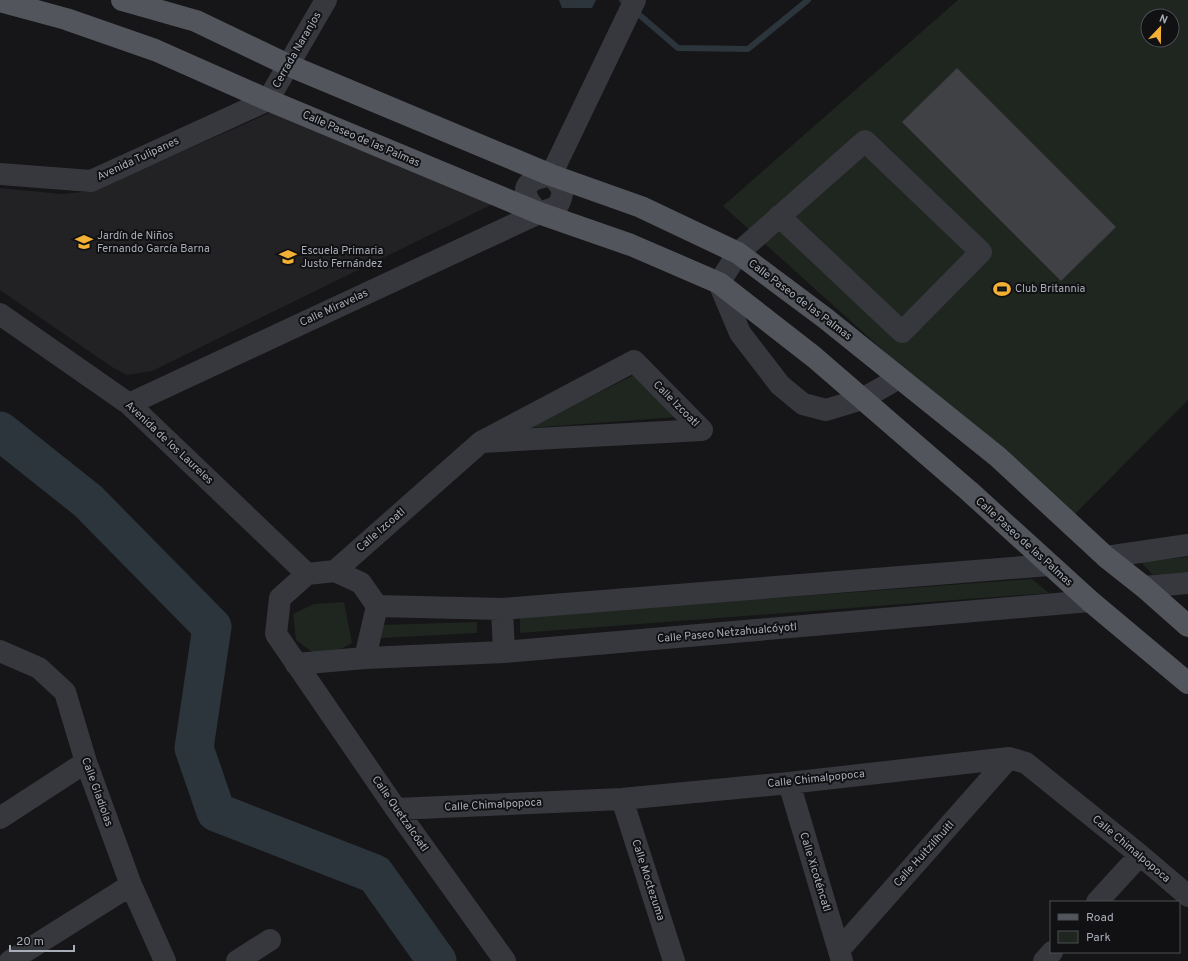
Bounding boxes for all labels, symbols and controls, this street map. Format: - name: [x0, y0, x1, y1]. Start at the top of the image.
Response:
- north arrow: [1140, 8, 1180, 48]
- street label: Cerrada Naranjos: [269, 9, 325, 91]
- text: N: [1157, 12, 1170, 28]
- street label: Calle Paseo de las Palmas: [300, 108, 422, 170]
- street label: Avenida Tulipanes: [95, 134, 181, 184]
- place label: Jardín de Niños Fernando García Barna: [97, 229, 210, 256]
- school or university icon: Jardín de Niños Fernando García Barna: [74, 232, 94, 252]
- place label: Escuela Primaria Justo Fernández: [301, 244, 383, 271]
- school or university icon: Escuela Primaria Justo Fernández: [278, 247, 298, 267]
- street label: Calle Paseo de las Palmas: [745, 256, 855, 344]
- sports icon: Club Britannia: [992, 279, 1012, 299]
- place label: Club Britannia: [1015, 282, 1086, 296]
- street label: Calle Miravelas: [298, 286, 370, 330]
- street label: Calle Izcoatl: [650, 378, 702, 430]
- street label: Avenida de los Laureles: [122, 399, 216, 487]
- street label: Calle Paseo de las Palmas: [972, 495, 1076, 589]
- street label: Calle Izcoatl: [354, 505, 408, 555]
- street label: Calle Paseo Netzahualcóyotl: [657, 620, 797, 646]
- street label: Calle Gladiolas: [78, 756, 116, 828]
- street label: Calle Chimalpopoca: [767, 767, 866, 791]
- street label: Calle Quetzalcóatl: [369, 773, 431, 855]
- street label: Calle Chimalpopoca: [444, 795, 542, 815]
- street label: Calle Chimalpopoca: [1089, 812, 1173, 886]
- street label: Calle Huitzilíhuitl: [891, 818, 957, 890]
- street label: Calle Xicoténcatl: [796, 831, 834, 913]
- street label: Calle Moctezuma: [628, 838, 668, 923]
- legend: [1050, 901, 1180, 953]
- text: Road: [1086, 910, 1114, 926]
- scale bar: [10, 927, 74, 953]
- text: Park: [1086, 930, 1111, 946]
- text: 20 m: [16, 934, 44, 950]

